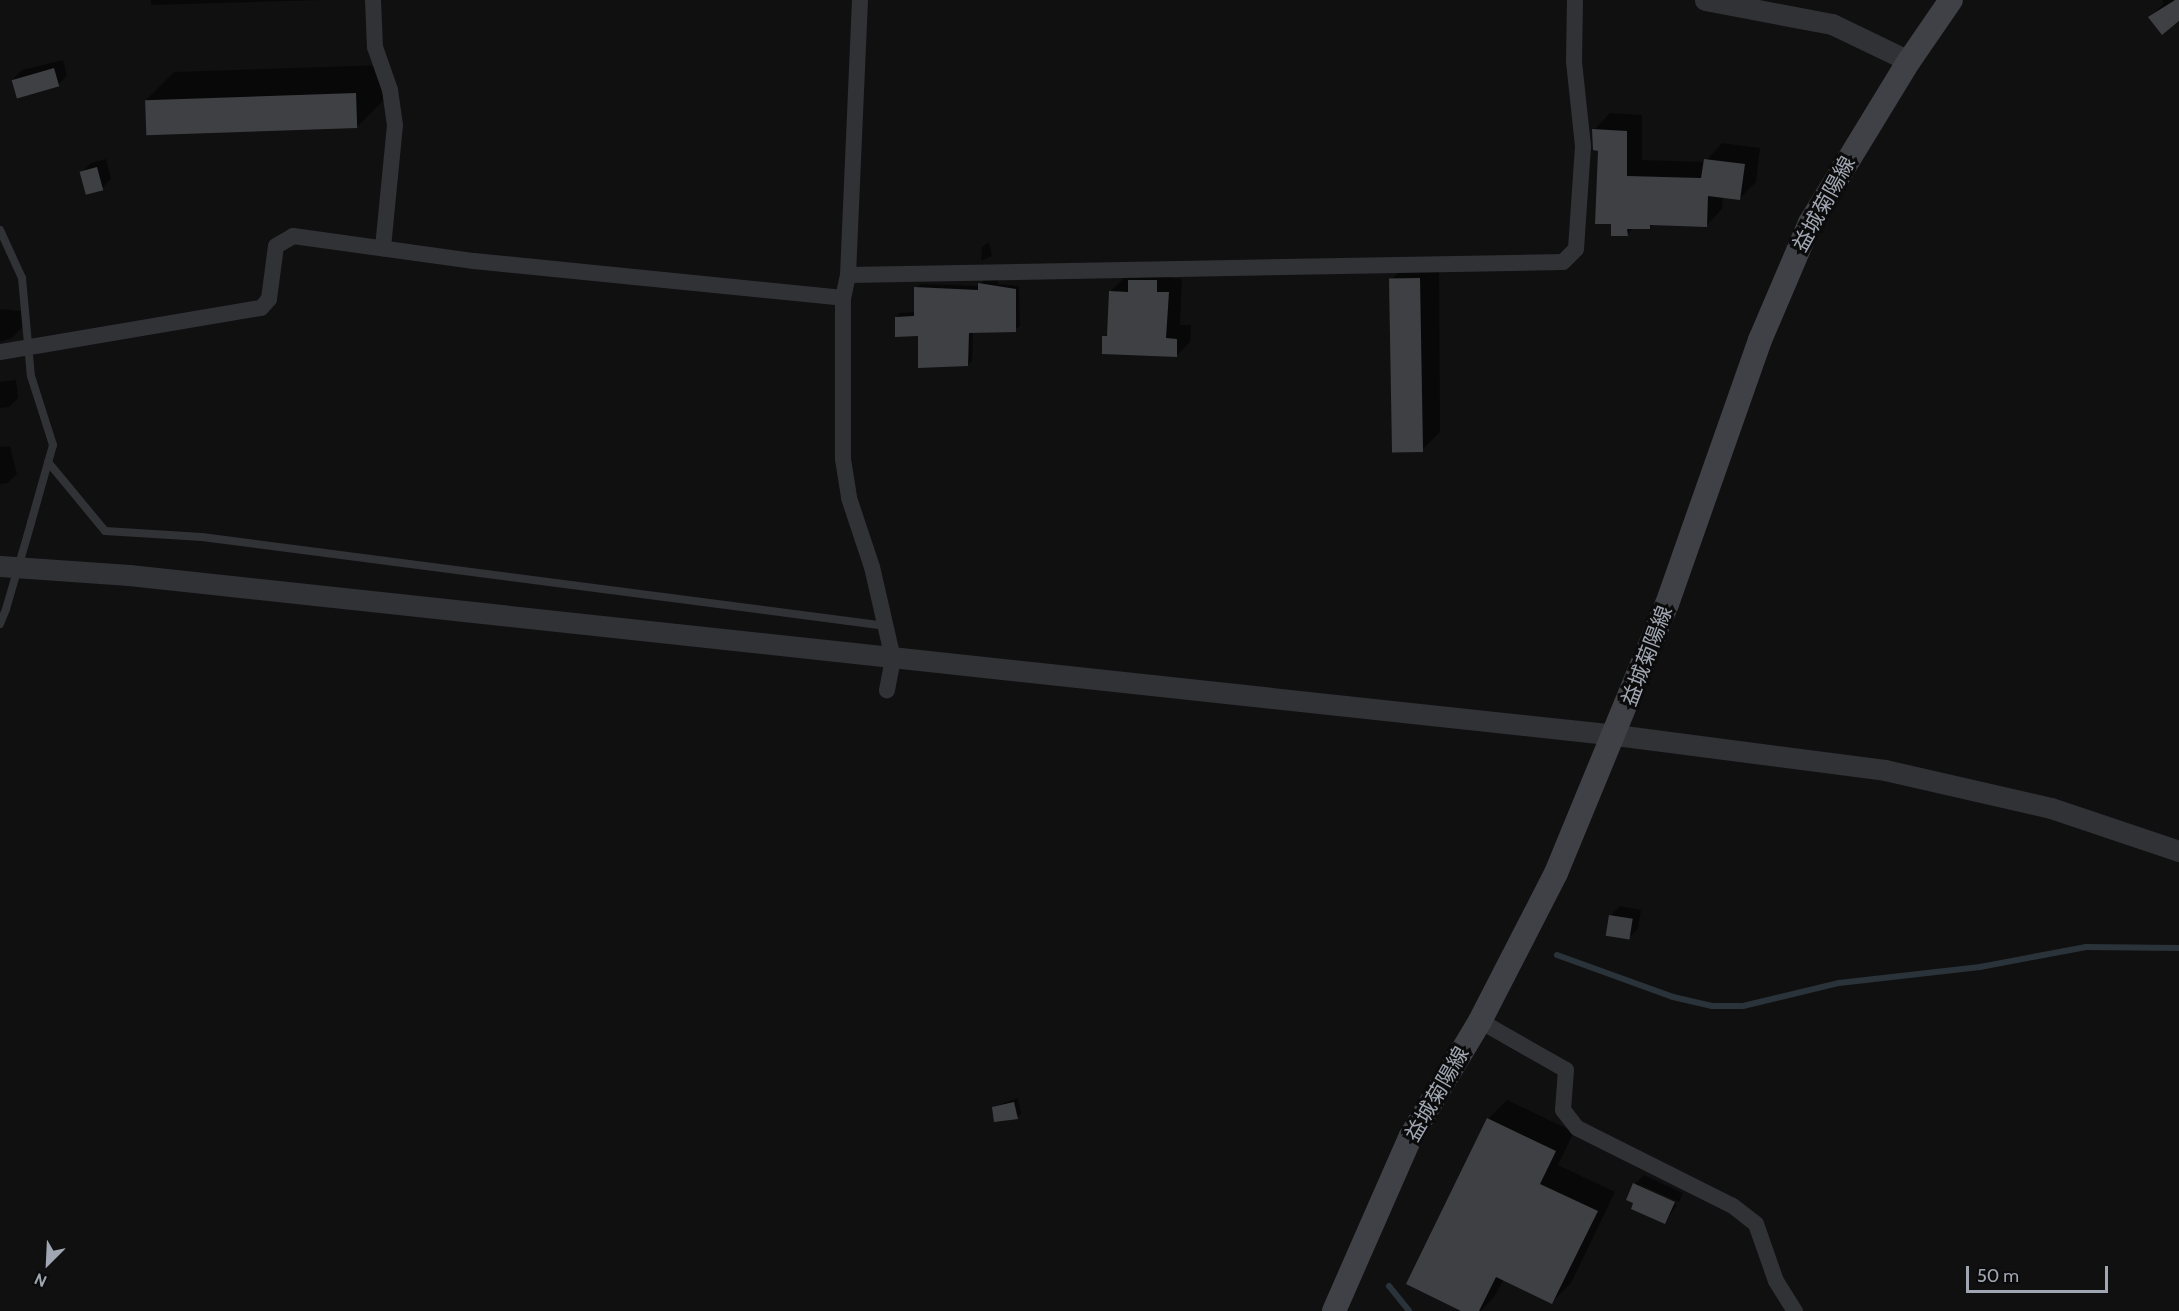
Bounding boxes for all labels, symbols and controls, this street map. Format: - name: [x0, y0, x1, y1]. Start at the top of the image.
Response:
- street label: 益城菊陽線: [1788, 152, 1860, 256]
- street label: 益城菊陽線: [1616, 602, 1678, 710]
- street label: 益城菊陽線: [1400, 1042, 1474, 1146]
- north arrow: [18, 1233, 78, 1293]
- scale bar: [1969, 1254, 2112, 1292]
- text: 50 m: [1977, 1265, 2019, 1287]
- text: N: [31, 1269, 50, 1291]

